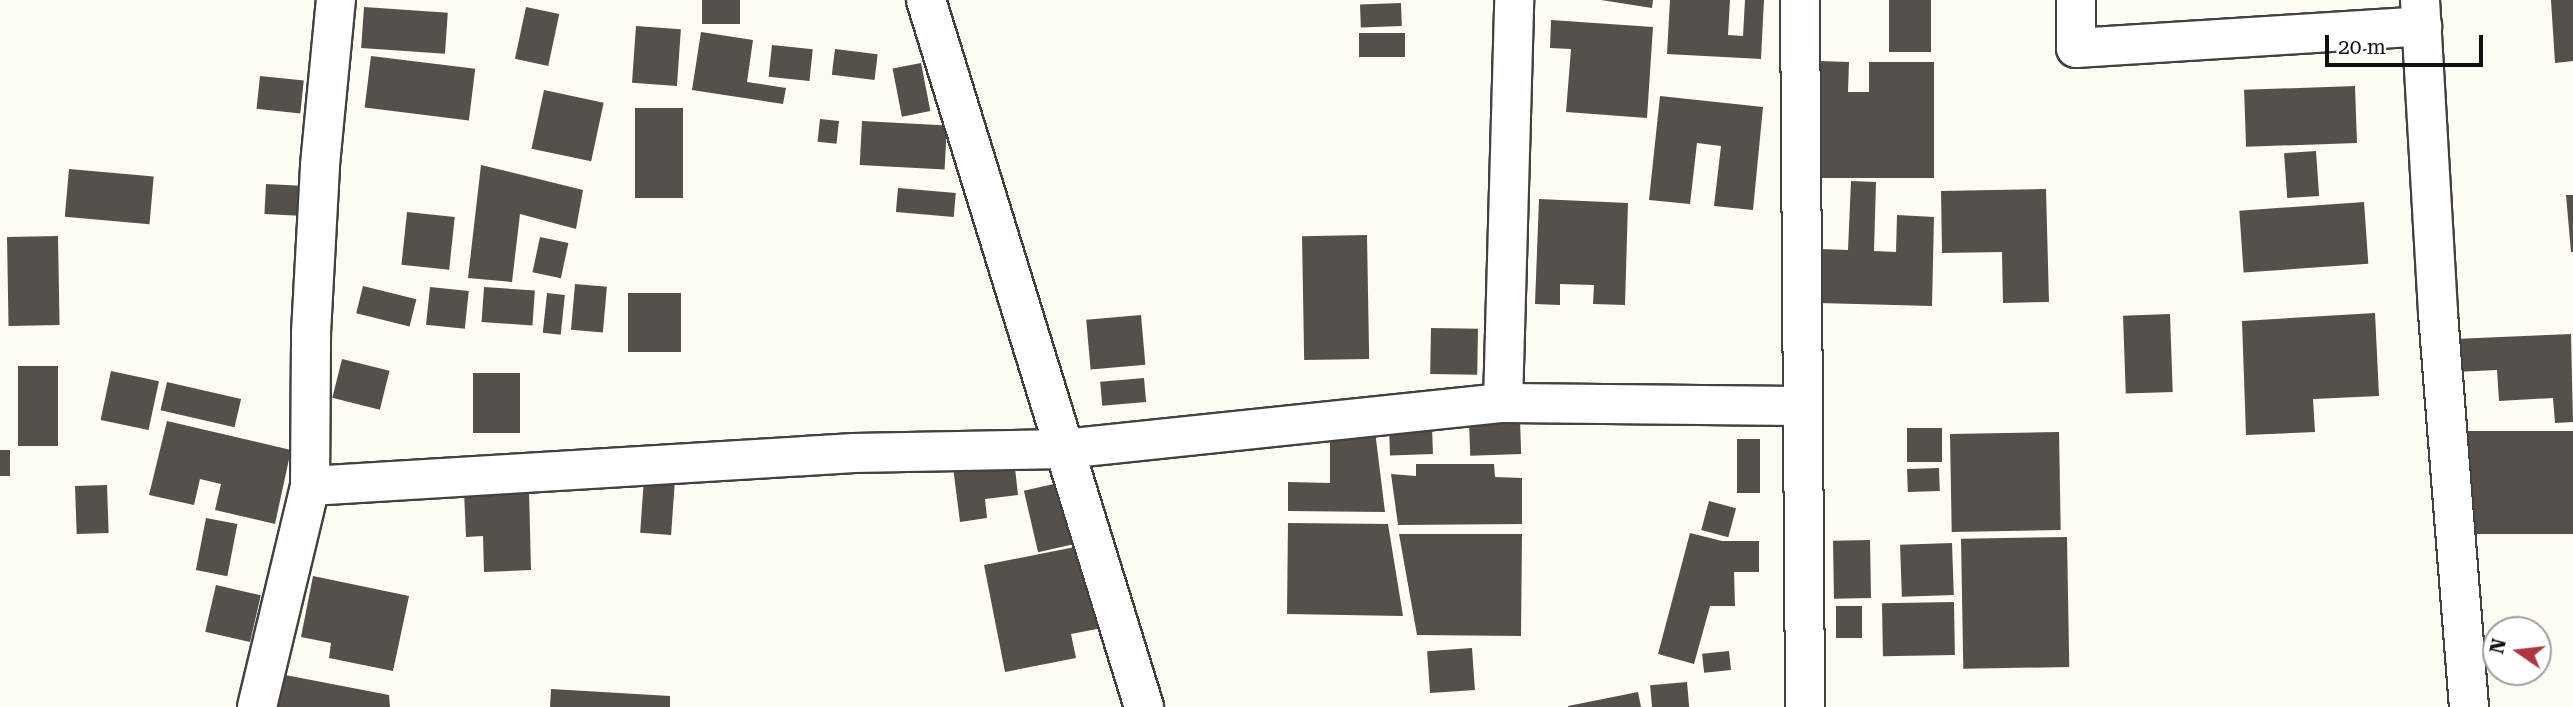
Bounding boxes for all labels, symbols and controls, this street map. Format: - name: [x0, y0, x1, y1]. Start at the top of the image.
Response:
- scale bar: [2328, 21, 2486, 65]
- text: 20 m: [2338, 35, 2386, 59]
- north arrow: [2482, 616, 2552, 686]
- text: N: [2485, 636, 2511, 656]

